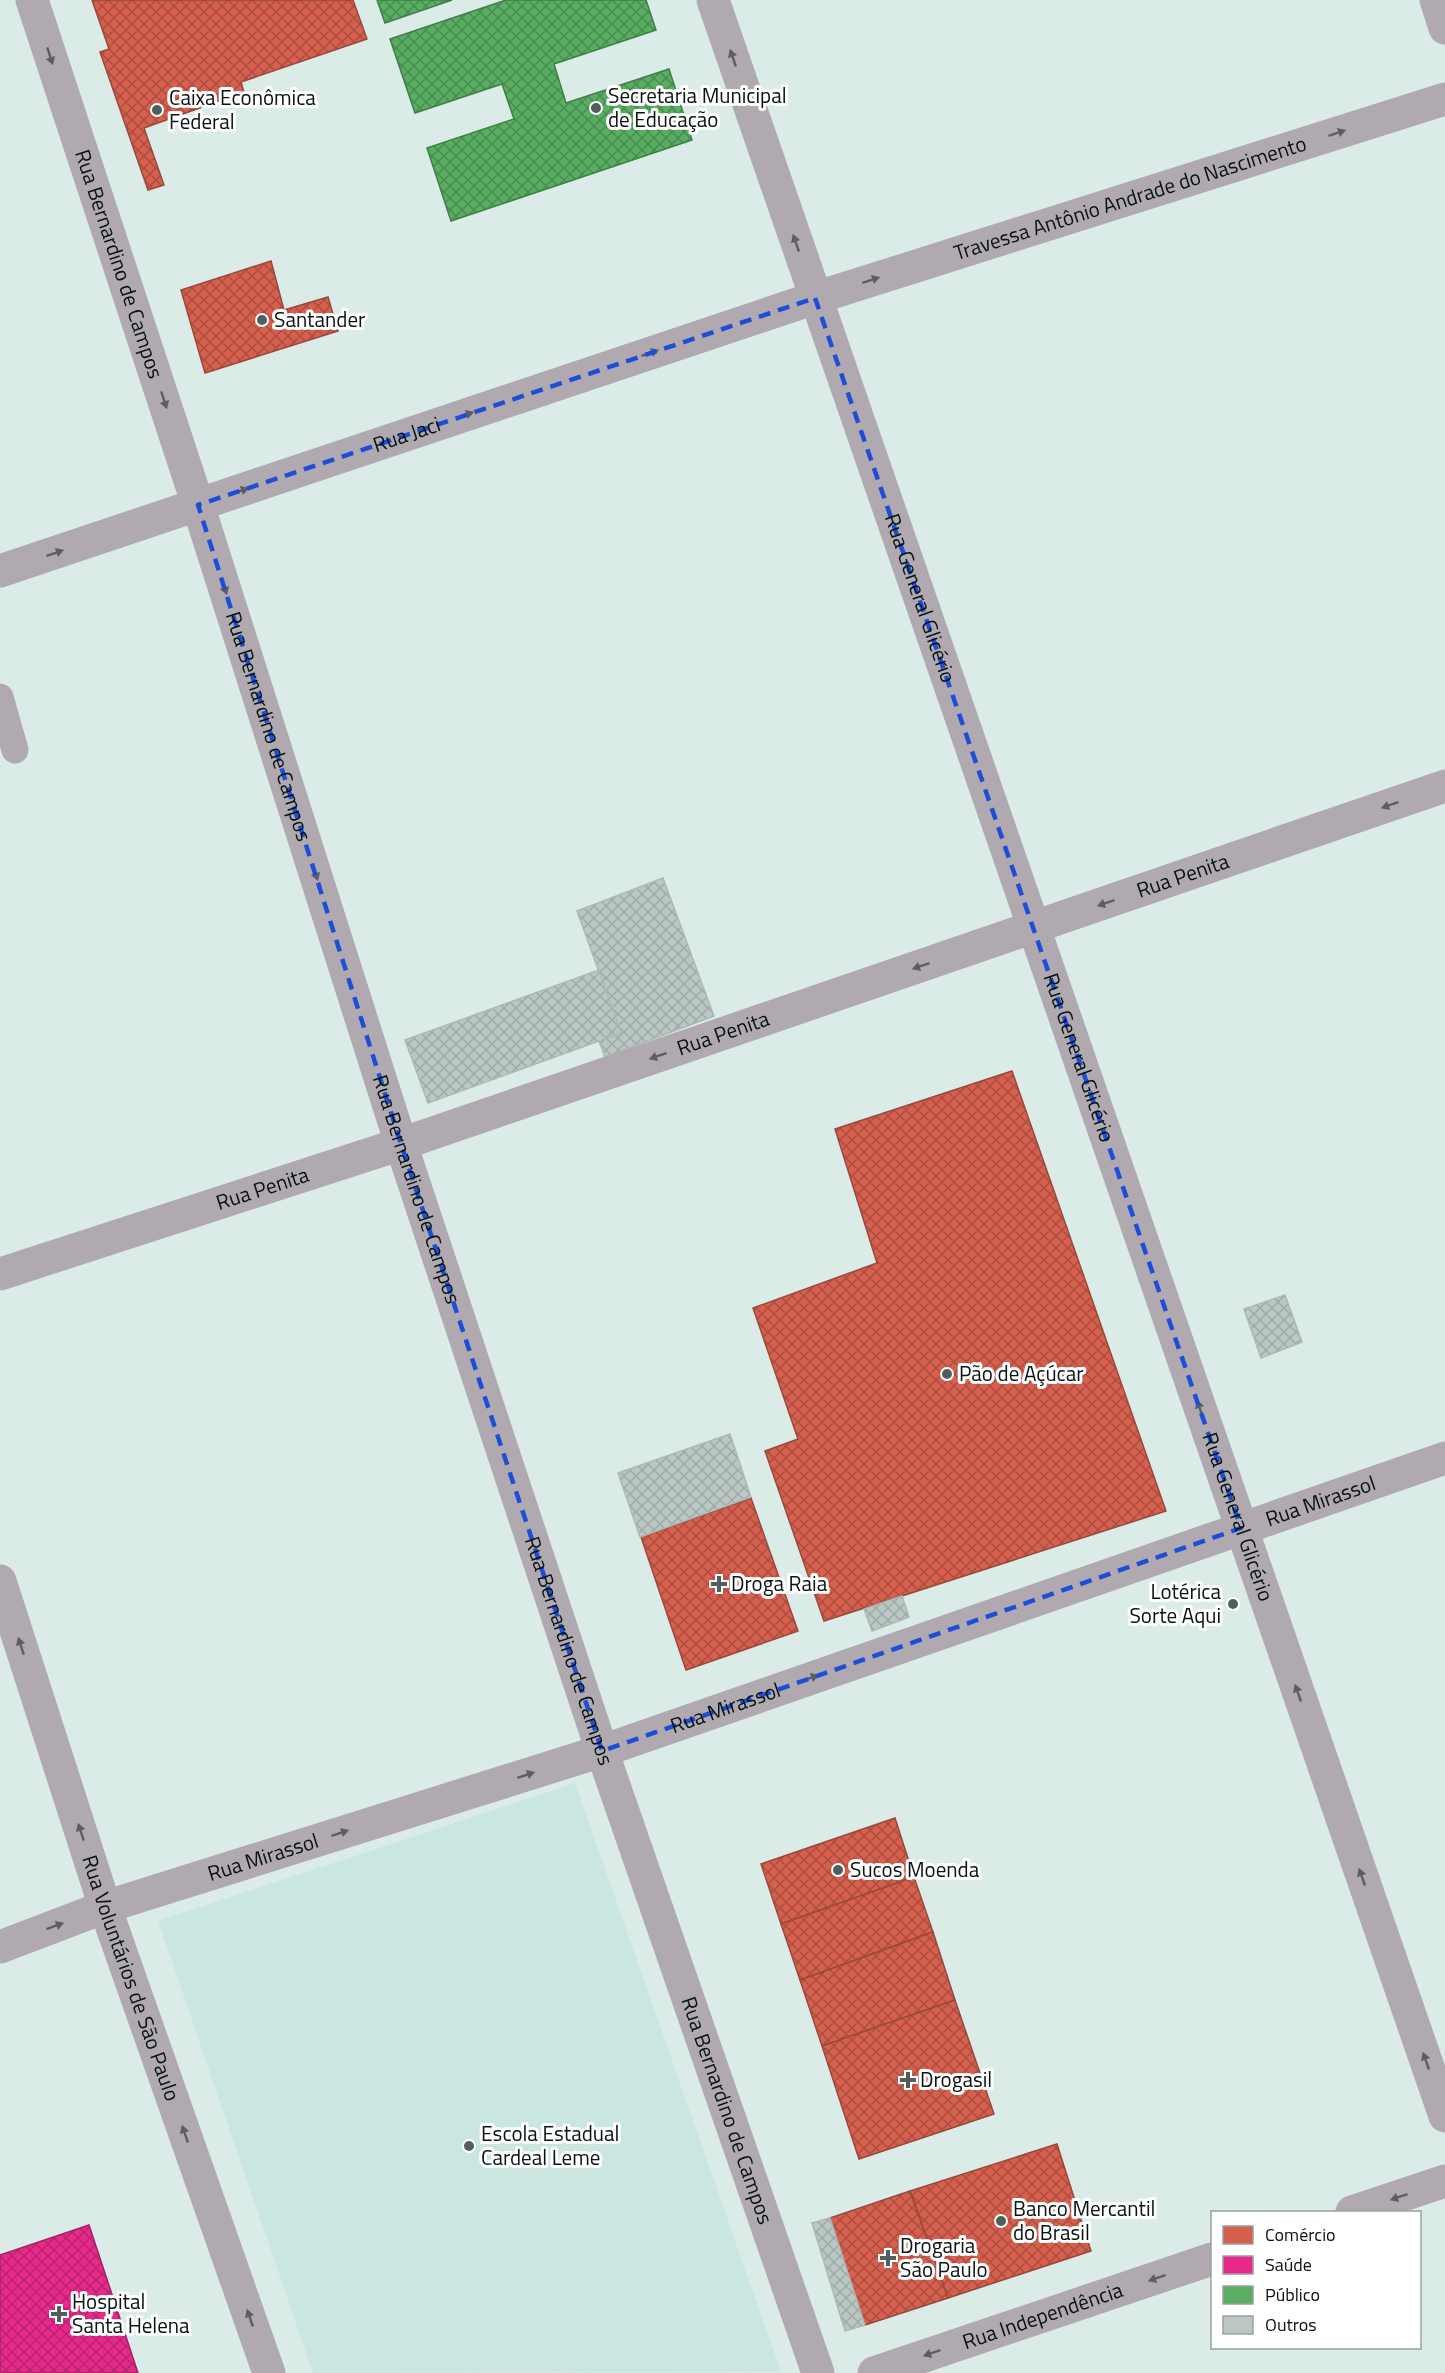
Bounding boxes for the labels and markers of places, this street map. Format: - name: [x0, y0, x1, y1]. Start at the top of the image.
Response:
- place label: Secretaria Municipal de Educação: [608, 79, 787, 135]
- place label: Caixa Econômica Federal: [169, 81, 316, 137]
- marker: Secretaria Municipal de Educação: [589, 101, 603, 115]
- marker: Caixa Econômica Federal: [150, 103, 164, 117]
- place label: Santander: [274, 303, 365, 335]
- marker: Santander: [255, 313, 269, 327]
- place label: Pão de Açúcar: [959, 1357, 1084, 1389]
- marker: Pão de Açúcar: [940, 1367, 954, 1381]
- place label: Droga Raia: [731, 1567, 828, 1599]
- place label: Lotérica Sorte Aqui: [1129, 1575, 1221, 1631]
- marker: Droga Raia: [712, 1577, 726, 1591]
- marker: Lotérica Sorte Aqui: [1226, 1597, 1240, 1611]
- place label: Sucos Moenda: [850, 1853, 980, 1885]
- marker: Sucos Moenda: [831, 1863, 845, 1877]
- place label: Drogasil: [920, 2063, 992, 2095]
- marker: Drogasil: [901, 2073, 915, 2087]
- place label: Escola Estadual Cardeal Leme: [481, 2117, 619, 2173]
- marker: Escola Estadual Cardeal Leme: [462, 2139, 476, 2153]
- place label: Banco Mercantil do Brasil: [1013, 2192, 1155, 2248]
- marker: Banco Mercantil do Brasil: [994, 2214, 1008, 2228]
- place label: Drogaria São Paulo: [900, 2229, 988, 2285]
- marker: Drogaria São Paulo: [881, 2251, 895, 2265]
- place label: Hospital Santa Helena: [72, 2285, 190, 2341]
- marker: Hospital Santa Helena: [50, 2305, 68, 2323]

